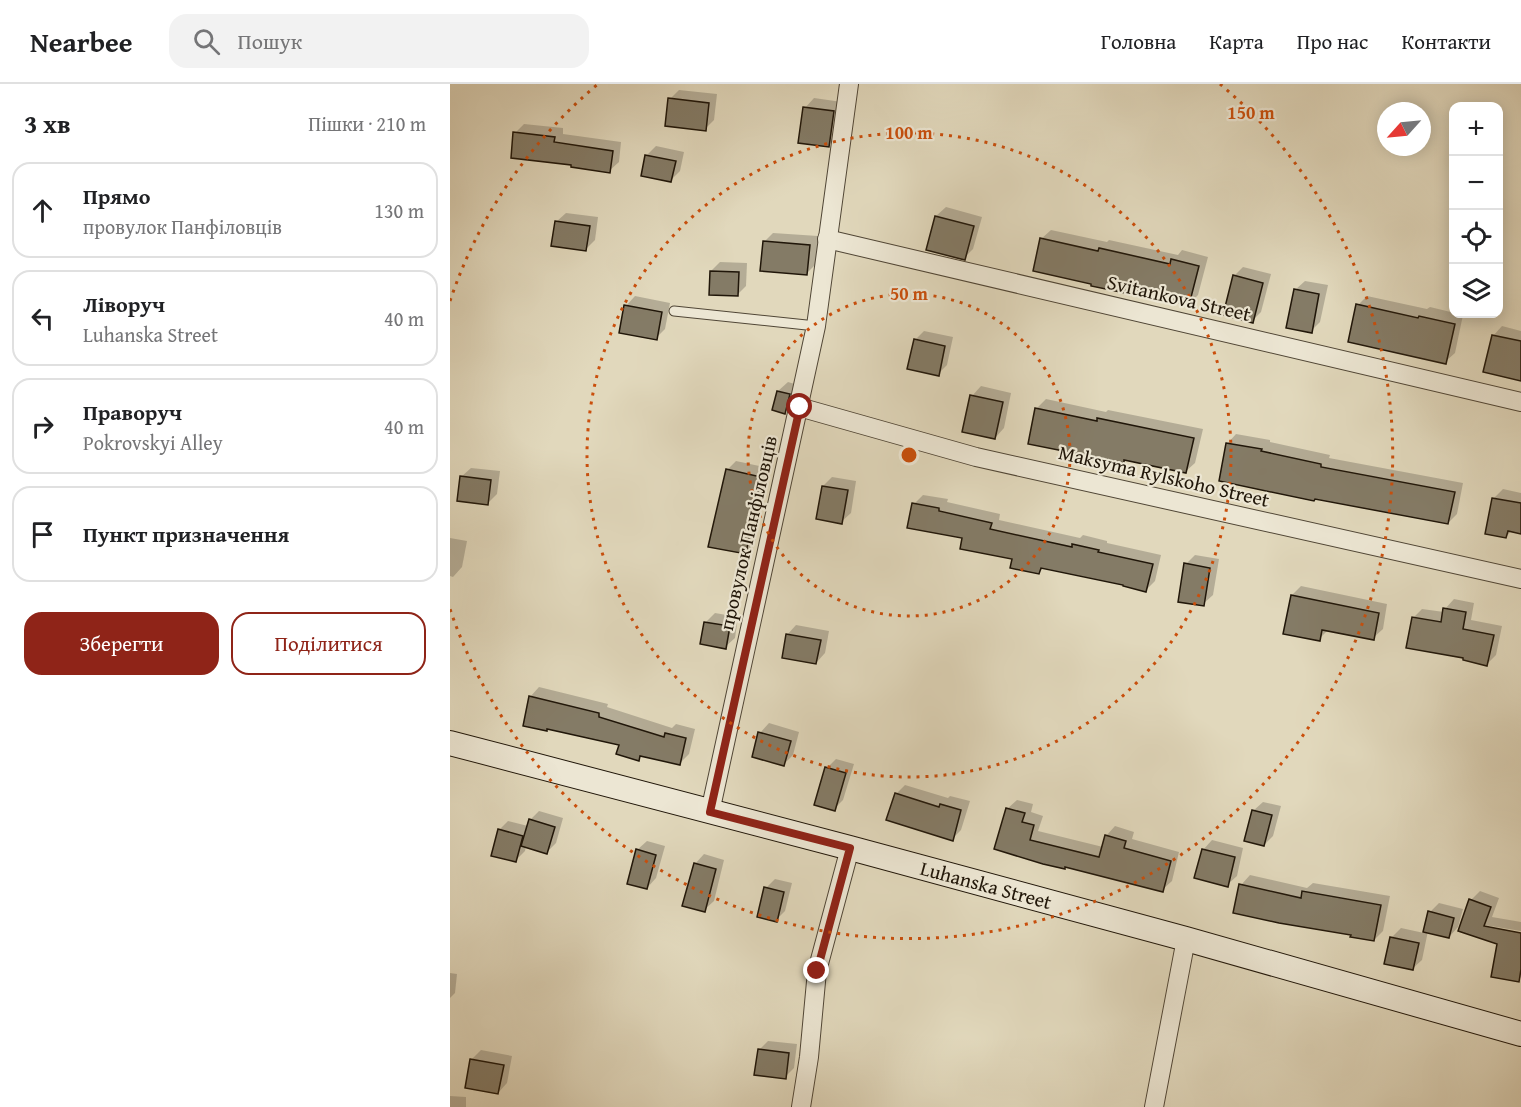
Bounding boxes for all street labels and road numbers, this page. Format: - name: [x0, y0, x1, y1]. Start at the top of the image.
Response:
- street label: Svitankova Street: [1104, 267, 1254, 328]
- street label: провулок Панфіловців: [711, 433, 784, 633]
- street label: Maksyma Rylskoho Street: [1056, 437, 1272, 514]
- street label: Luhanska Street: [917, 853, 1055, 916]

